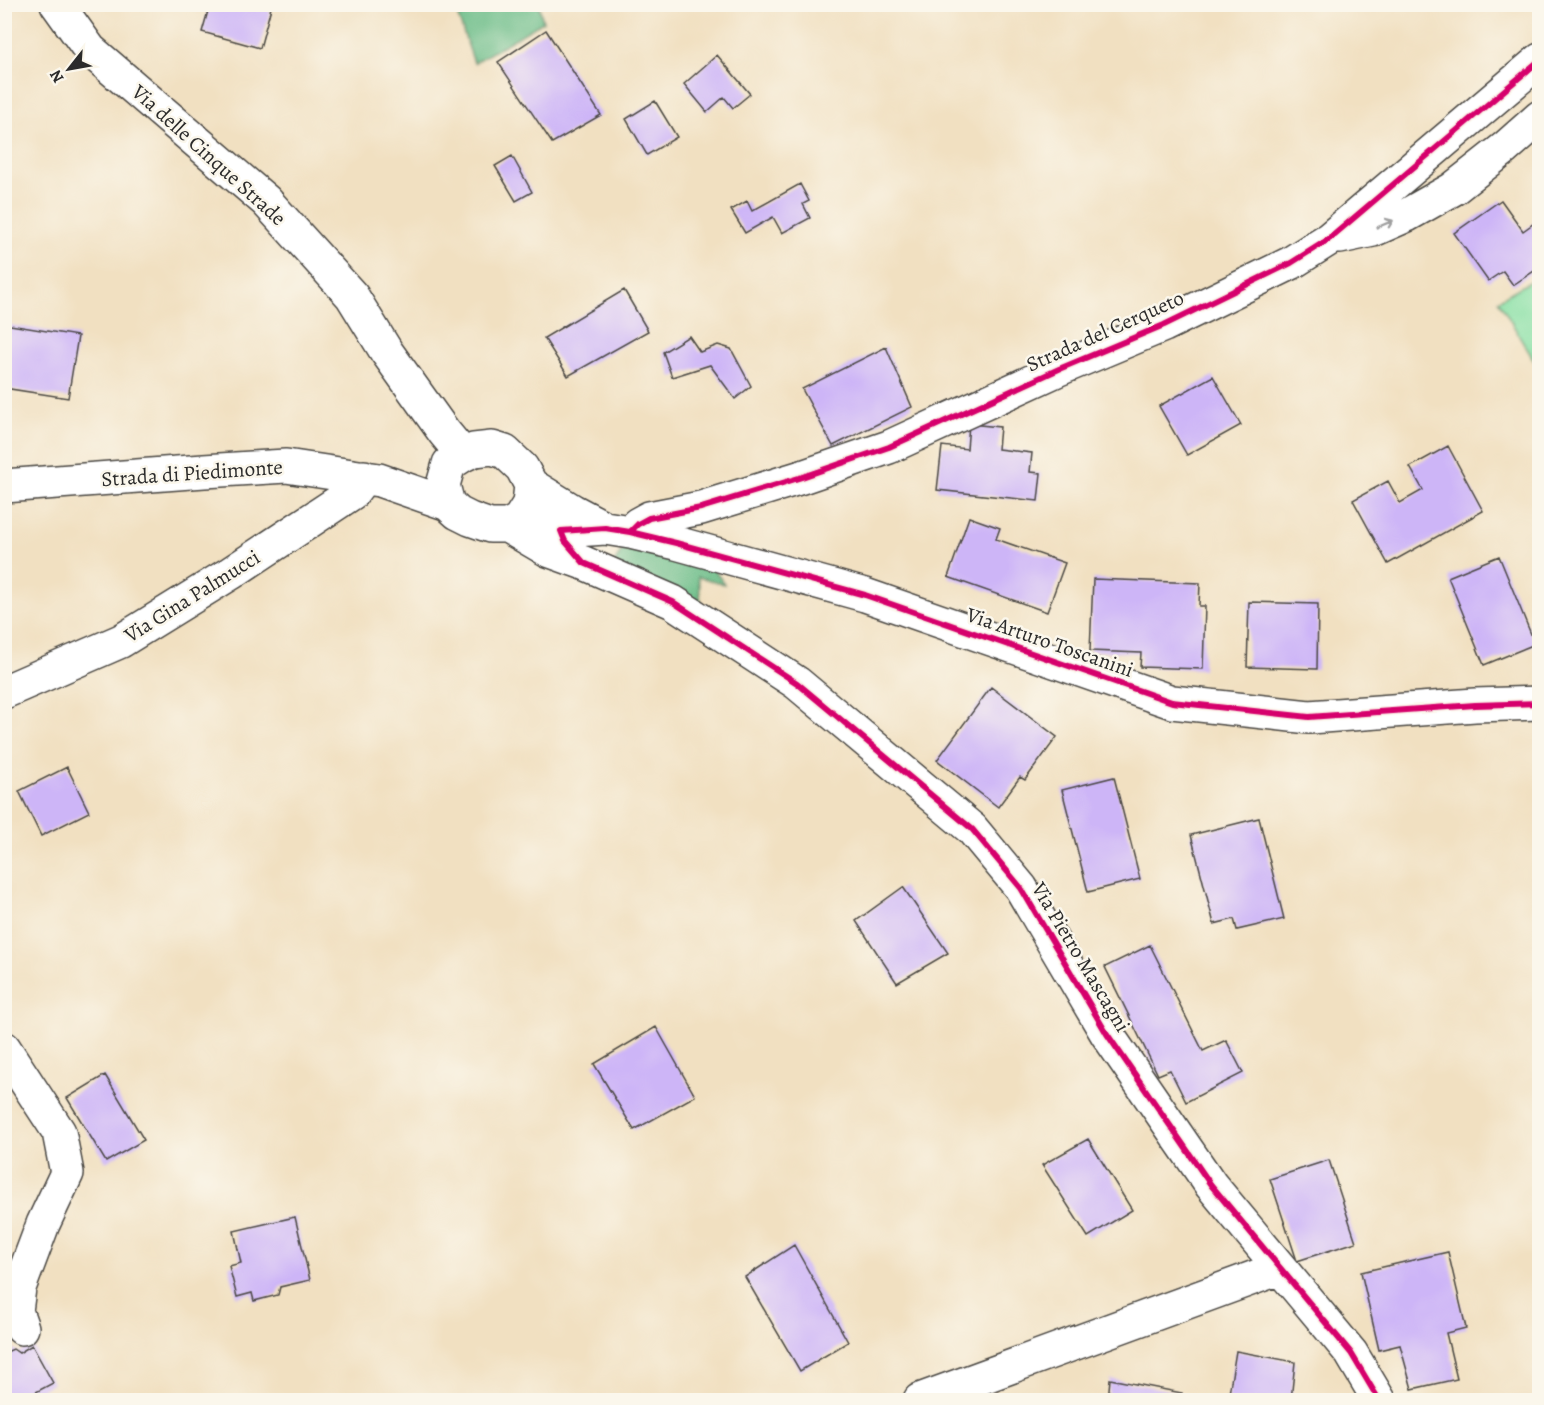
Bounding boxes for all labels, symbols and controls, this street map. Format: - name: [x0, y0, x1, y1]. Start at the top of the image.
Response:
- north arrow: [39, 39, 99, 99]
- text: N: [44, 65, 69, 87]
- street label: Via delle Cinque Strade: [125, 77, 292, 232]
- one-way arrow: [1376, 218, 1394, 230]
- street label: Strada del Cerqueto: [1022, 284, 1188, 378]
- street label: Strada di Piedimonte: [100, 453, 284, 493]
- street label: Via Gina Palmucci: [118, 543, 265, 650]
- street label: Via Arturo Toscanini: [962, 600, 1137, 684]
- street label: Via Pietro Mascagni: [1025, 876, 1137, 1037]

